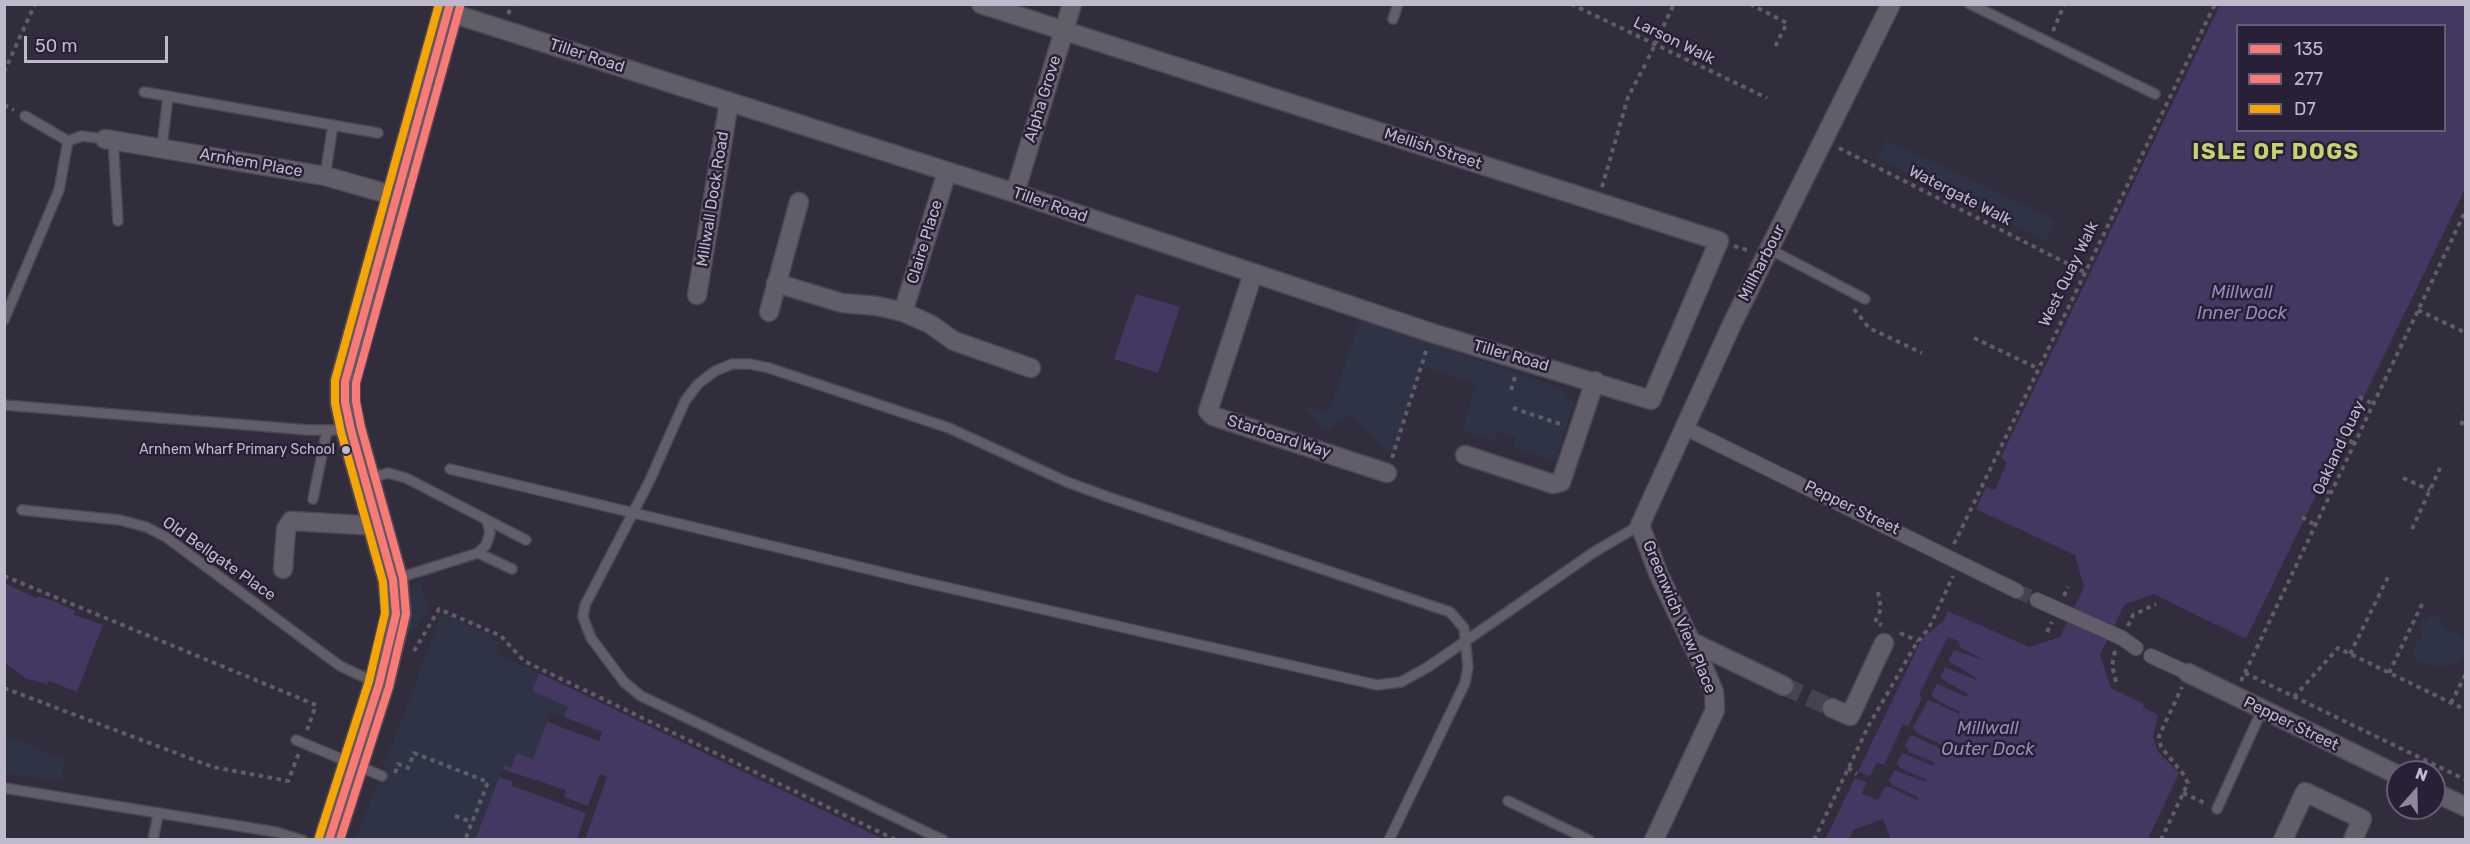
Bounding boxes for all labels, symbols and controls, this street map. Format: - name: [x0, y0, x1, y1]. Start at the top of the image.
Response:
- street label: Larson Walk: [1630, 13, 1718, 69]
- scale bar: [27, 24, 171, 62]
- legend: [2236, 24, 2446, 132]
- text: 50 m: [35, 35, 78, 57]
- street label: Tiller Road: [547, 35, 627, 77]
- text: 135: [2294, 38, 2323, 60]
- street label: Alpha Grove: [1021, 53, 1065, 145]
- text: 277: [2294, 68, 2323, 90]
- text: D7: [2294, 98, 2316, 120]
- street label: Mellish Street: [1382, 124, 1484, 174]
- street label: Millwall Dock Road: [693, 130, 733, 268]
- district label: ISLE OF DOGS: [2192, 140, 2360, 166]
- street label: Arnhem Place: [198, 145, 304, 181]
- street label: Watergate Walk: [1905, 162, 2015, 230]
- street label: Tiller Road: [1010, 183, 1090, 227]
- street label: Claire Place: [903, 198, 947, 286]
- street label: West Quay Walk: [2035, 218, 2103, 330]
- street label: Millharbour: [1735, 221, 1789, 305]
- water label: Millwall Inner Dock: [2197, 282, 2287, 324]
- street label: Tiller Road: [1471, 336, 1551, 376]
- street label: Oakland Quay: [2309, 398, 2369, 498]
- street label: Starboard Way: [1225, 411, 1333, 463]
- place label: Arnhem Wharf Primary School: [139, 442, 335, 458]
- marker: Arnhem Wharf Primary School: [340, 444, 352, 456]
- street label: Pepper Street: [1801, 477, 1903, 539]
- street label: Old Bellgate Place: [159, 513, 279, 605]
- street label: Greenwich View Place: [1638, 538, 1720, 696]
- street label: Pepper Street: [2240, 693, 2342, 755]
- water label: Millwall Outer Dock: [1941, 718, 2035, 760]
- north arrow: [2386, 760, 2446, 820]
- text: N: [2413, 764, 2430, 785]

